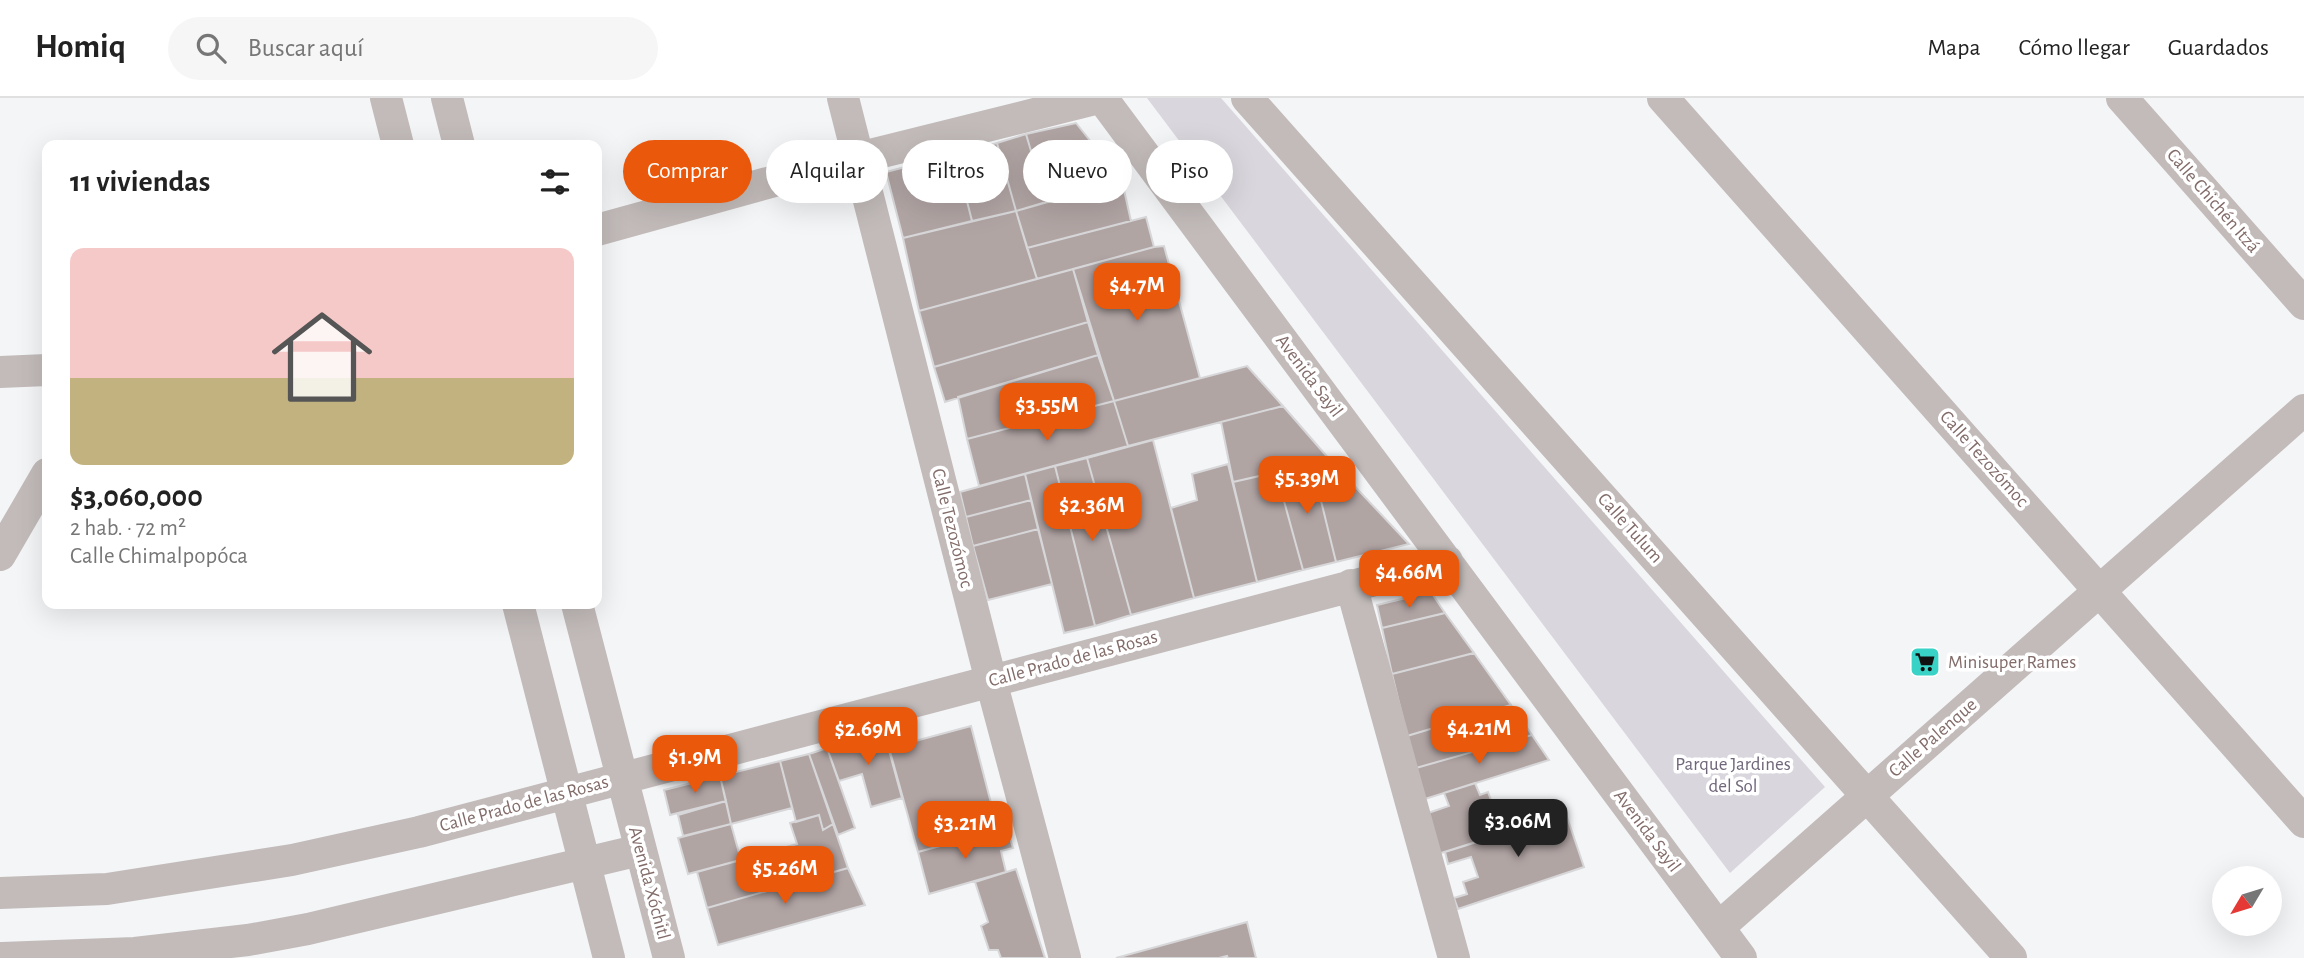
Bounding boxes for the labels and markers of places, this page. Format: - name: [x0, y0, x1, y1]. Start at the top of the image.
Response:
- pin: $4.7M: [1088, 264, 1186, 323]
- pin: $3.55M: [990, 384, 1104, 443]
- pin: $5.39M: [1250, 456, 1364, 516]
- pin: $2.36M: [1035, 484, 1149, 543]
- pin: $4.66M: [1352, 550, 1466, 610]
- supermarket icon: Minisuper Rames: [1908, 645, 1942, 679]
- place label: Minisuper Rames: [1948, 653, 2076, 672]
- pin: $4.21M: [1422, 706, 1536, 766]
- pin: $2.69M: [811, 708, 925, 767]
- pin: $1.9M: [646, 736, 744, 795]
- pin: $3.06M: [1461, 800, 1575, 859]
- pin: $3.21M: [908, 802, 1022, 861]
- pin: $5.26M: [728, 846, 842, 906]

